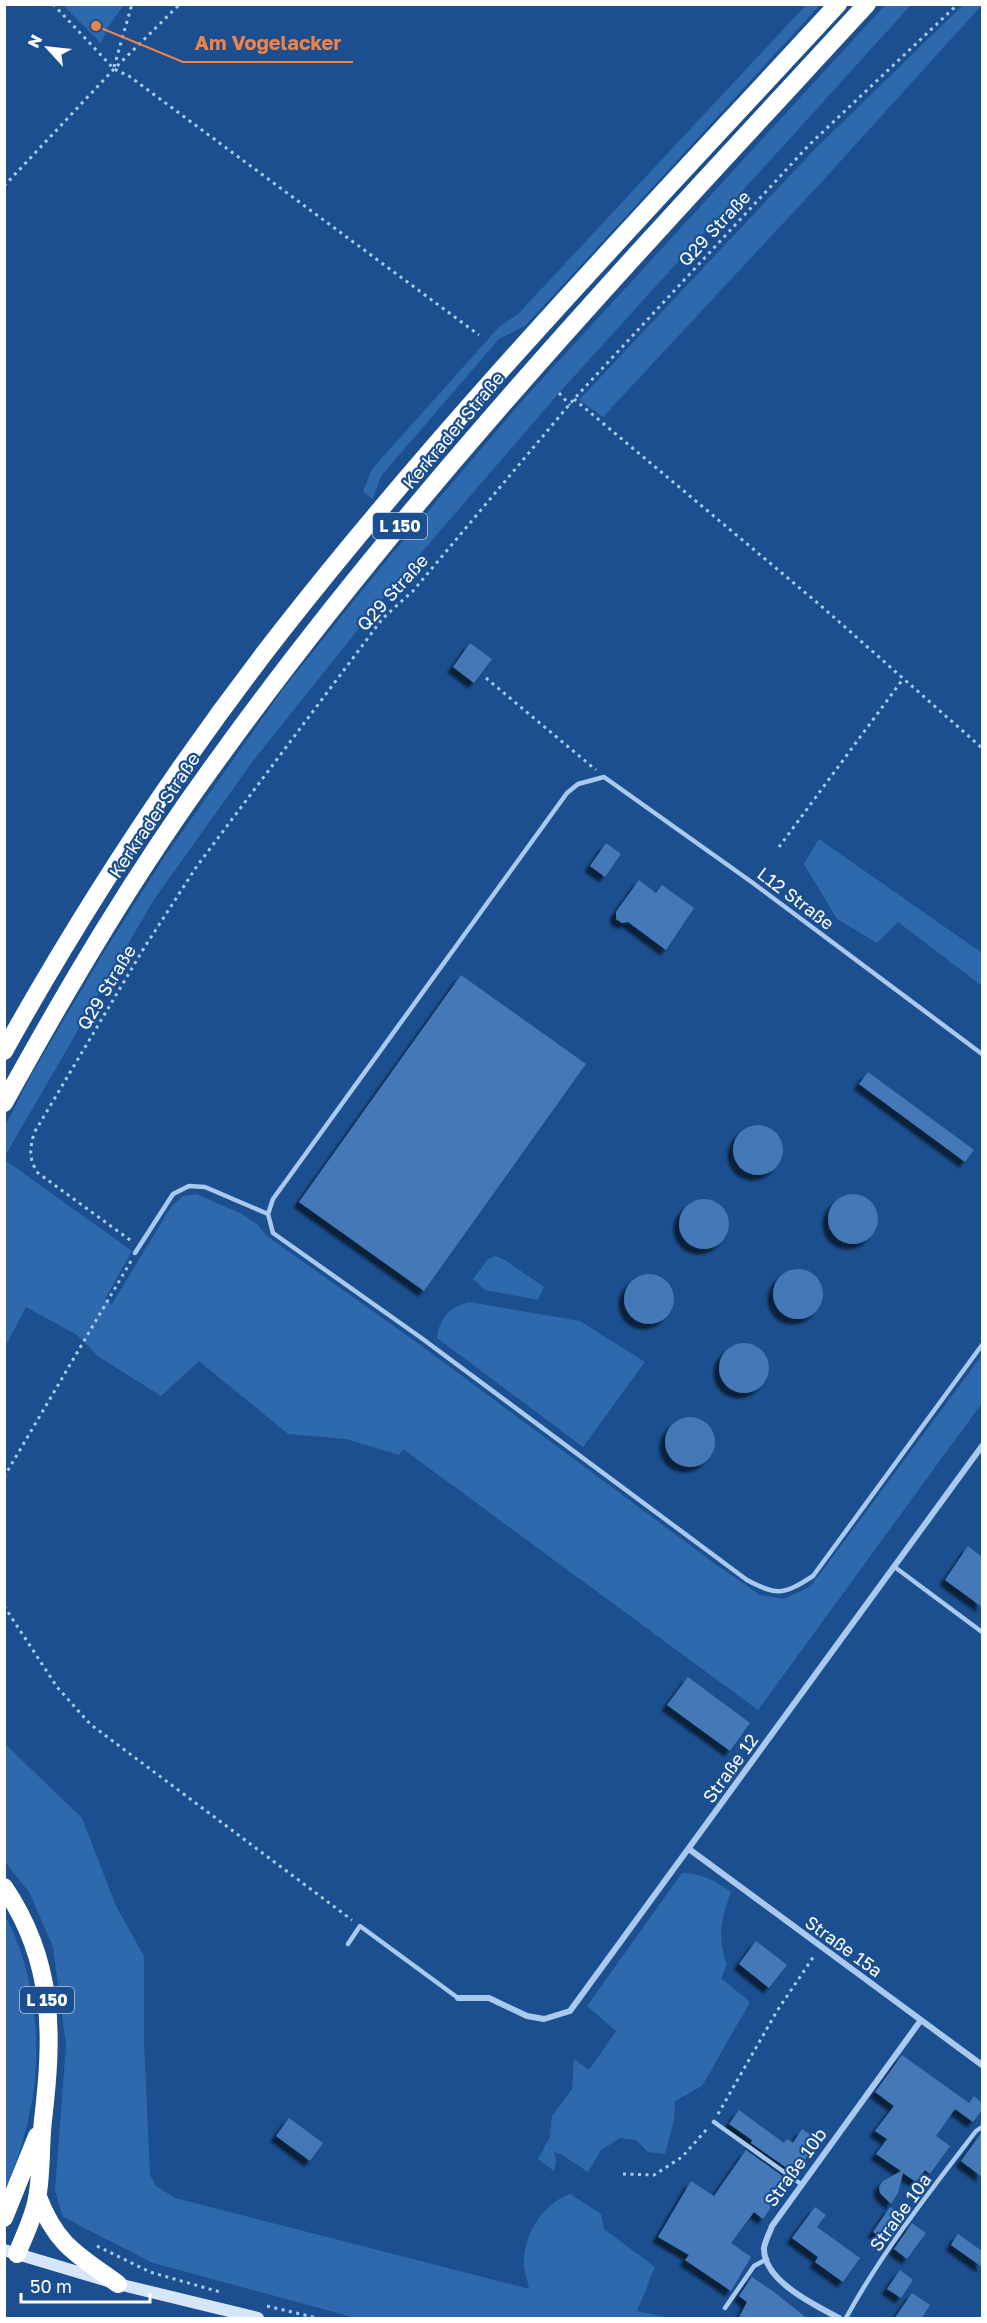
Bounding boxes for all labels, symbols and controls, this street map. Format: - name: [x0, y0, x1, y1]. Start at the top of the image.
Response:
- north arrow: [18, 18, 78, 78]
- callout: Am Vogelacker: [183, 24, 353, 62]
- text: Am Vogelacker: [195, 30, 341, 54]
- text: N: [23, 31, 46, 51]
- street label: Q29 Straße: [673, 186, 755, 270]
- street label: Kerkrader Straße: [398, 367, 508, 493]
- road number: L 150: [373, 513, 427, 539]
- street label: Q29 Straße: [352, 549, 432, 635]
- street label: Kerkrader Straße: [104, 748, 204, 882]
- street label: L12 Straße: [753, 862, 839, 934]
- street label: Q29 Straße: [72, 940, 140, 1034]
- street label: Straße 12: [698, 1729, 762, 1807]
- street label: Straße 15a: [801, 1911, 887, 1981]
- road number: L 150: [20, 1987, 74, 2013]
- street label: Straße 10b: [759, 2123, 831, 2211]
- street label: Straße 10a: [864, 2169, 936, 2255]
- scale bar: [21, 2266, 150, 2304]
- text: 50 m: [30, 2275, 72, 2297]

